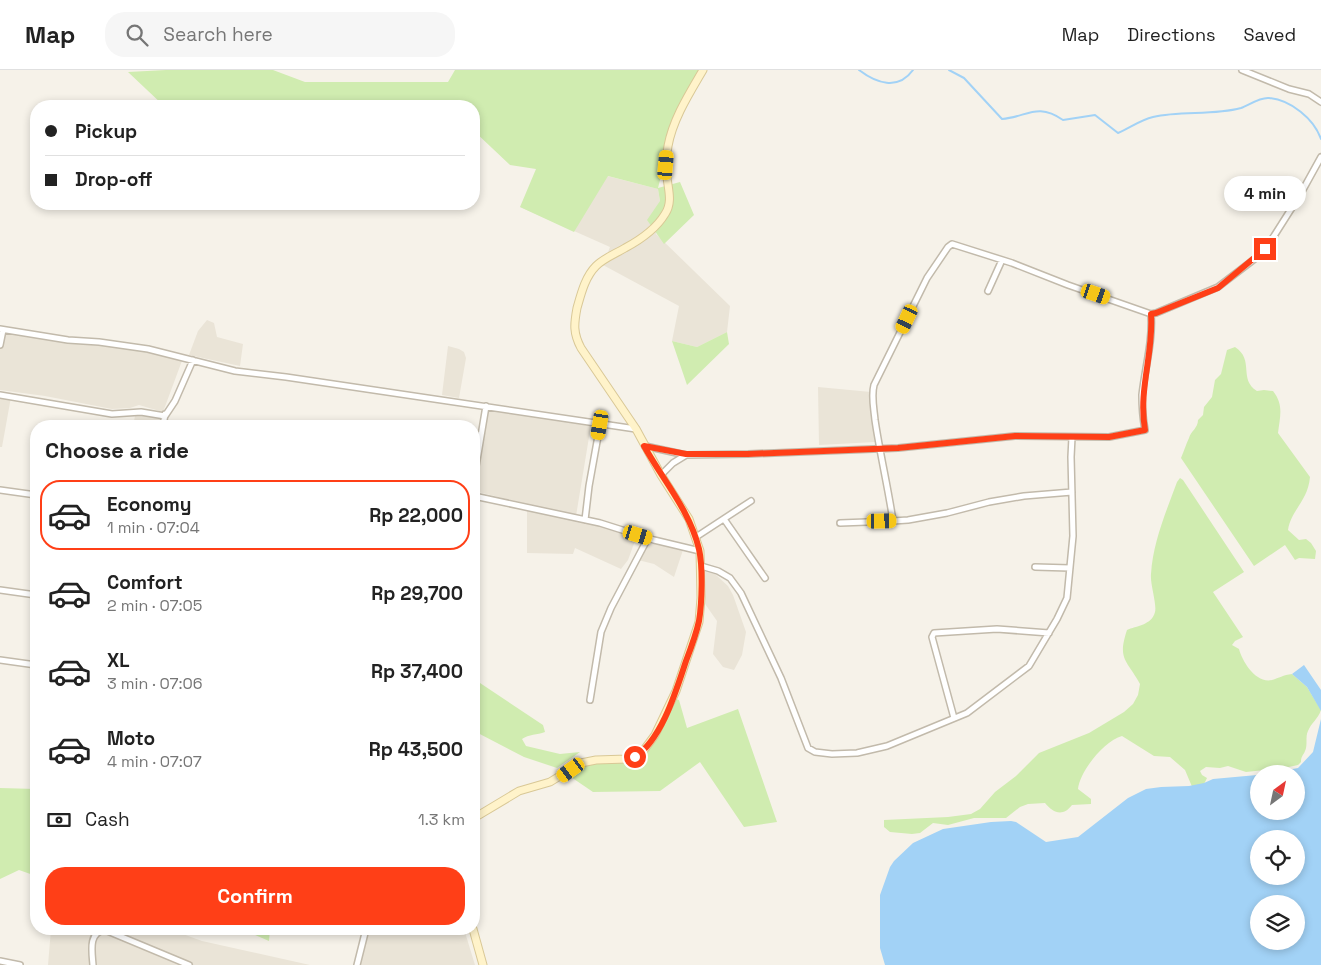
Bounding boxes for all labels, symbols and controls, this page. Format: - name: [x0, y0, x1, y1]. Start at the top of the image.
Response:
- search box: [105, 12, 455, 57]
- text: Map: [25, 19, 75, 50]
- icon: search: [123, 21, 151, 49]
- text: Search here: [163, 22, 273, 47]
- text: Map: [1062, 23, 1099, 46]
- text: Directions: [1127, 23, 1216, 46]
- text: Saved: [1244, 23, 1296, 46]
- text: Pickup: [75, 119, 137, 144]
- car: [657, 149, 674, 181]
- text: Drop-off: [75, 167, 153, 192]
- callout: 4 min: [1224, 176, 1306, 212]
- text: 4 min: [1244, 183, 1286, 204]
- route end: [1254, 238, 1276, 260]
- car: [1079, 282, 1112, 306]
- car: [893, 302, 920, 336]
- car: [590, 409, 609, 441]
- text: Choose a ride: [45, 436, 189, 464]
- text: Economy: [107, 492, 191, 517]
- icon: car: [47, 493, 92, 538]
- text: Rp 22,000: [369, 503, 463, 528]
- car: [866, 513, 897, 529]
- text: 1 min · 07:04: [107, 517, 200, 538]
- car: [621, 523, 654, 547]
- text: Comfort: [107, 570, 183, 595]
- icon: car: [47, 571, 92, 616]
- text: Rp 29,700: [371, 581, 463, 606]
- text: 2 min · 07:05: [107, 595, 202, 616]
- text: XL: [107, 648, 130, 673]
- icon: car: [47, 649, 92, 694]
- text: Rp 37,400: [371, 659, 463, 684]
- text: 3 min · 07:06: [107, 673, 203, 694]
- text: Moto: [107, 726, 155, 751]
- icon: car: [47, 727, 92, 772]
- text: Rp 43,500: [369, 737, 463, 762]
- route start: [624, 746, 646, 768]
- text: 4 min · 07:07: [107, 751, 202, 772]
- car: [554, 755, 587, 785]
- north arrow: [1250, 765, 1305, 820]
- map controls: [1250, 765, 1305, 950]
- icon: cash: [45, 806, 73, 834]
- text: Cash: [85, 807, 130, 832]
- text: 1.3 km: [418, 809, 465, 830]
- button: locate: [1250, 830, 1305, 885]
- button: Confirm: [45, 867, 465, 925]
- button: layers: [1250, 895, 1305, 950]

